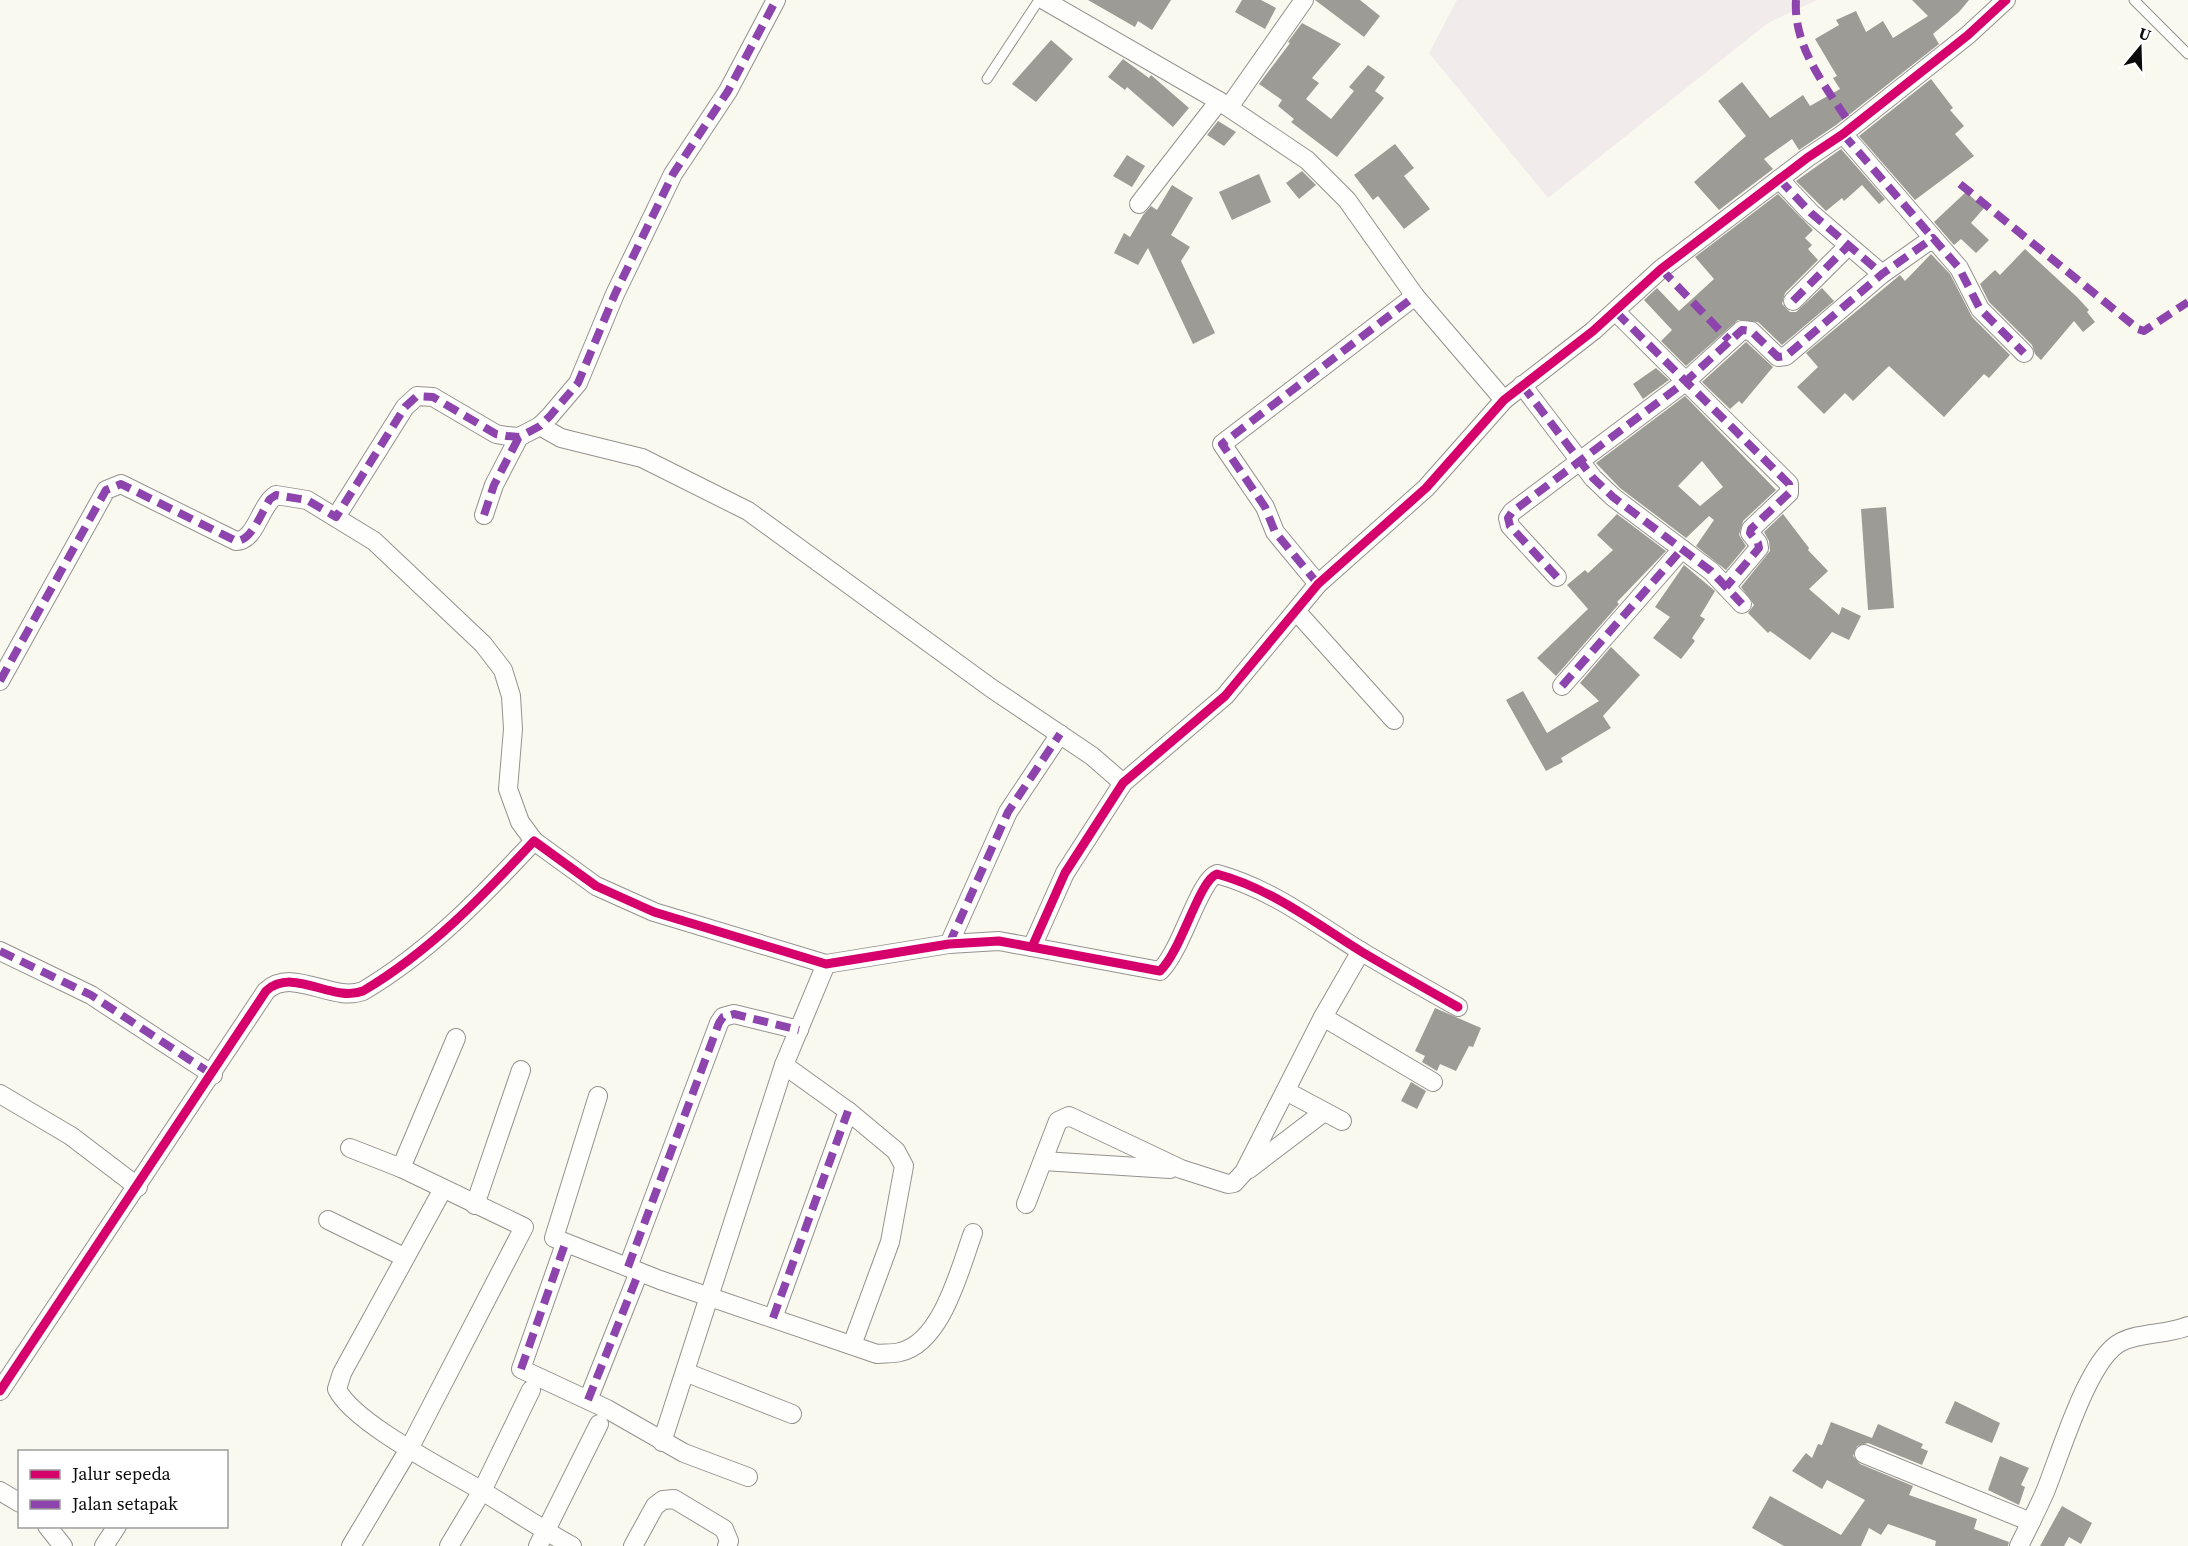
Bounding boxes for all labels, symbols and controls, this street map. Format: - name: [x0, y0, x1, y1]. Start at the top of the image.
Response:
- north arrow: [2110, 18, 2170, 78]
- text: U: [2136, 22, 2154, 46]
- legend: [18, 1450, 228, 1528]
- text: Jalur sepeda: [71, 1461, 171, 1486]
- text: Jalan setapak: [71, 1491, 178, 1516]

